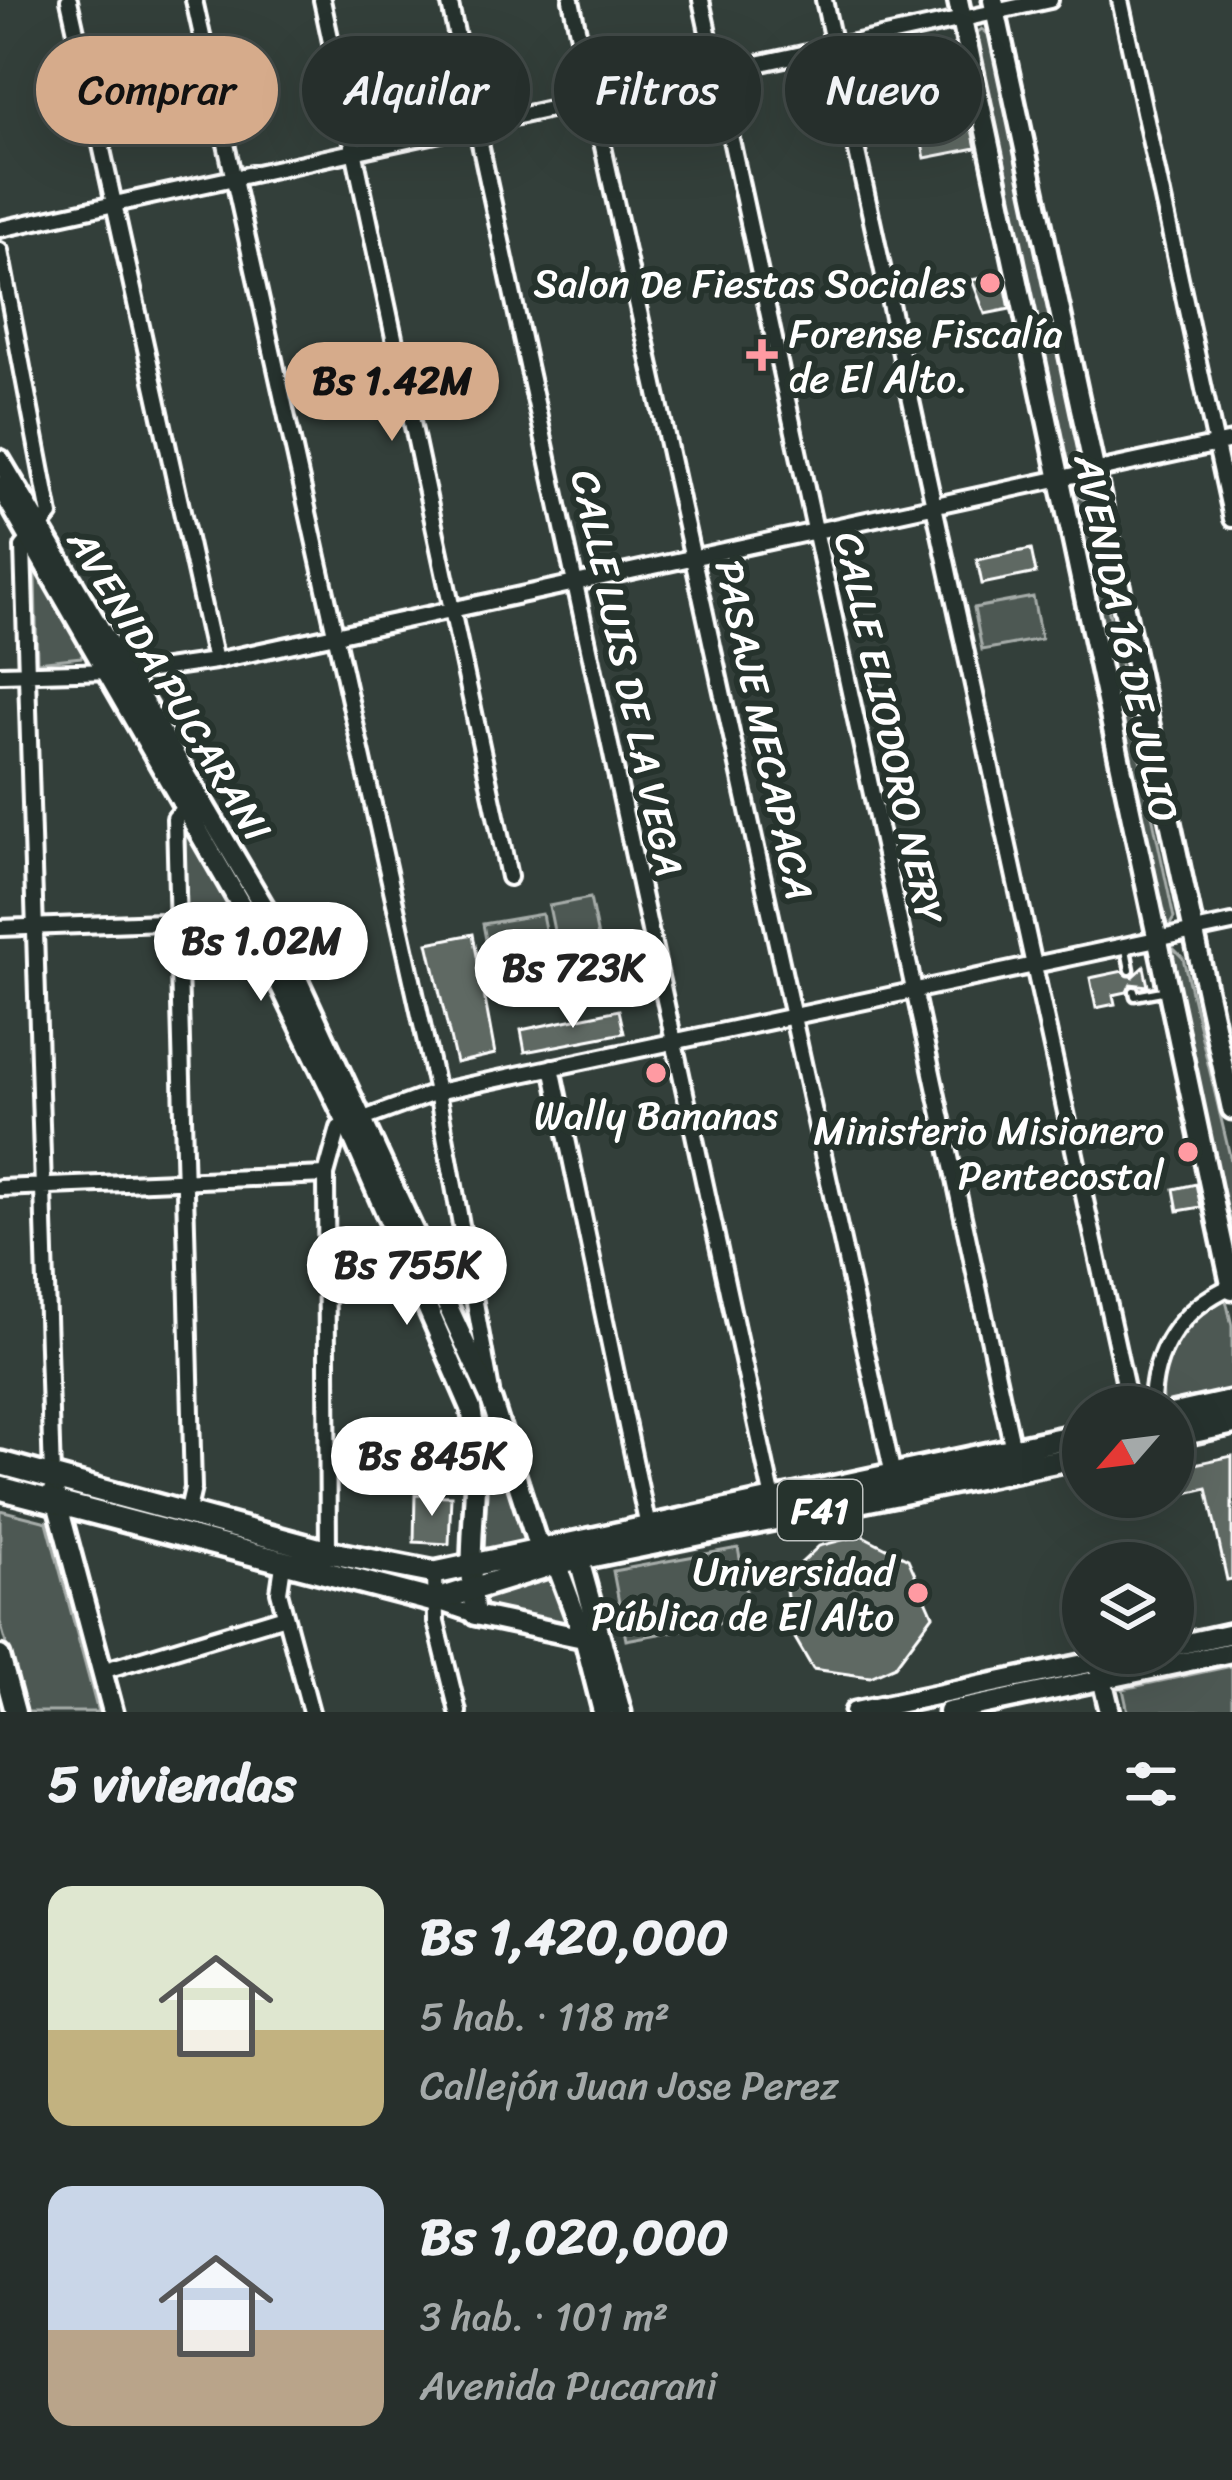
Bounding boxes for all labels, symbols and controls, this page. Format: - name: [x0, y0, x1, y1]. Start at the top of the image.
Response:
- chip: Comprar: [36, 36, 278, 144]
- chip: Alquilar: [302, 36, 530, 144]
- chip: Filtros: [554, 36, 761, 144]
- chip: Nuevo: [785, 36, 982, 144]
- place label: Salon De Fiestas Sociales: [534, 249, 966, 318]
- marker: Salon De Fiestas Sociales: [977, 270, 1003, 296]
- place label: Forense Fiscalía de El Alto.: [789, 299, 1063, 413]
- marker: Forense Fiscalía de El Alto.: [746, 339, 778, 371]
- pin: Bs 1.42M: [268, 342, 516, 444]
- text: Bs 1.42M: [312, 346, 472, 415]
- street label: AVENIDA 16 DE JULIO: [1054, 447, 1199, 829]
- street label: CALLE LUIS DE LA VEGA: [551, 464, 704, 883]
- street label: AVENIDA PUCARANI: [48, 514, 291, 855]
- street label: CALLE ELIODORO NERY: [814, 526, 965, 931]
- street label: PASAJE MECAPACA: [695, 553, 834, 907]
- pin: Bs 1.02M: [137, 902, 385, 1004]
- text: Bs 1.02M: [181, 906, 341, 975]
- pin: Bs 723K: [462, 929, 684, 1031]
- text: Bs 723K: [502, 933, 644, 1002]
- marker: Wally Bananas: [643, 1060, 669, 1086]
- place label: Wally Bananas: [534, 1081, 778, 1150]
- place label: Ministerio Misionero Pentecostal: [814, 1096, 1165, 1210]
- marker: Ministerio Misionero Pentecostal: [1175, 1139, 1201, 1165]
- pin: Bs 755K: [296, 1226, 518, 1328]
- text: Bs 755K: [334, 1230, 480, 1299]
- north arrow: [1062, 1386, 1194, 1518]
- map controls: [1062, 1386, 1194, 1674]
- pin: Bs 845K: [321, 1417, 543, 1519]
- text: Bs 845K: [358, 1421, 506, 1490]
- road number: F41: [778, 1480, 862, 1540]
- place label: Universidad Pública de El Alto: [591, 1537, 896, 1651]
- button: layers: [1062, 1542, 1194, 1674]
- marker: Universidad Pública de El Alto: [905, 1580, 931, 1606]
- text: 5 viviendas: [48, 1739, 296, 1829]
- icon: filters: [1118, 1751, 1184, 1817]
- text: Bs 1,420,000: [420, 1892, 728, 1982]
- icon: home: [144, 1934, 288, 2078]
- text: 5 hab. · 118 m²: [420, 1982, 670, 2051]
- text: Callejón Juan Jose Perez: [420, 2051, 838, 2120]
- text: Bs 1,020,000: [420, 2192, 729, 2282]
- icon: home: [144, 2234, 288, 2378]
- text: 3 hab. · 101 m²: [420, 2282, 668, 2351]
- text: Avenida Pucarani: [420, 2351, 717, 2420]

